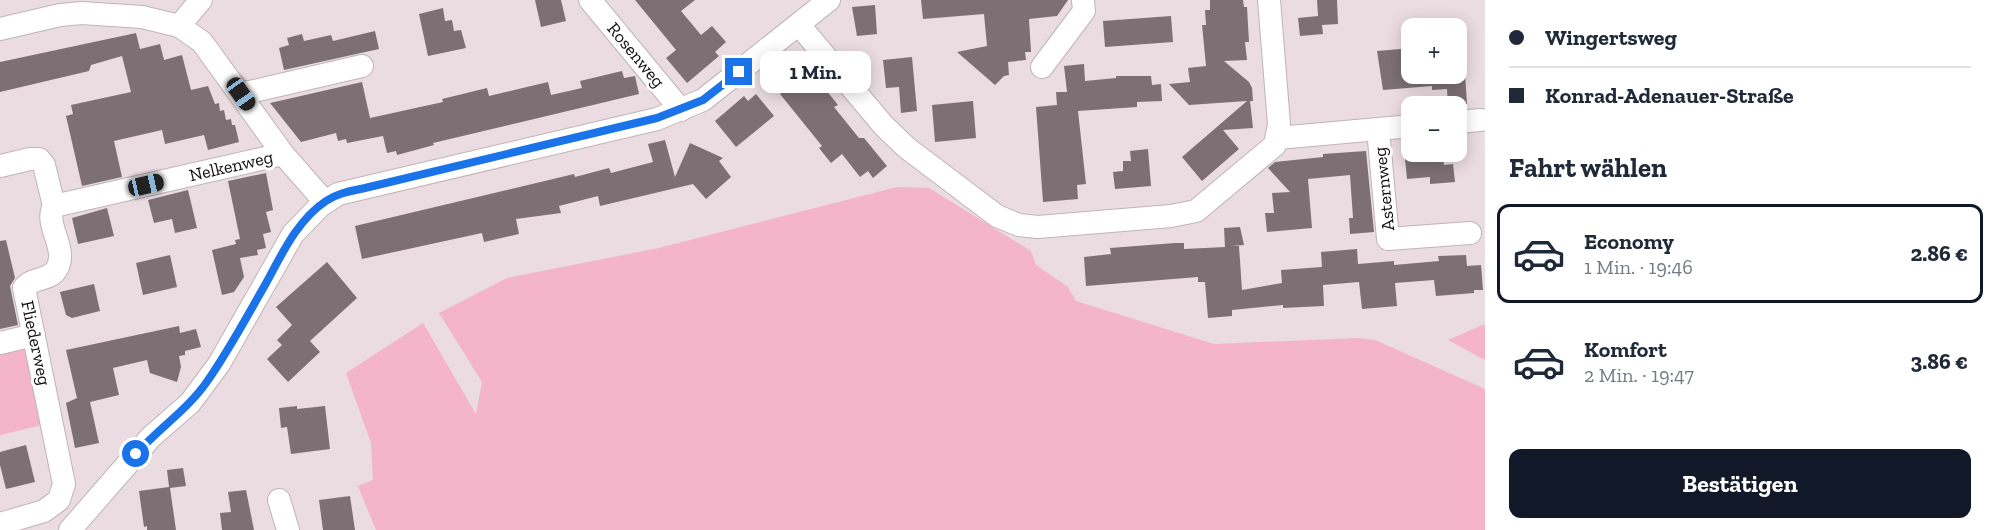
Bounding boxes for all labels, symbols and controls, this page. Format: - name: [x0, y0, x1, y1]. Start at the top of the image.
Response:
- street label: Rosenweg: [602, 18, 670, 92]
- map controls: [1401, 18, 1467, 162]
- button: +: [1401, 18, 1467, 84]
- text: Wingertsweg: [1545, 24, 1677, 51]
- callout: 1 Min.: [760, 51, 871, 93]
- route end: [725, 58, 752, 85]
- text: 1 Min.: [789, 60, 842, 84]
- car: [223, 74, 259, 114]
- text: Konrad-Adenauer-Straße: [1545, 82, 1794, 109]
- button: −: [1401, 96, 1467, 162]
- street label: Nelkenweg: [187, 146, 275, 186]
- street label: Asternweg: [1369, 146, 1399, 232]
- text: Fahrt wählen: [1509, 152, 1667, 184]
- car: [126, 172, 166, 198]
- icon: car: [1512, 227, 1566, 281]
- text: Economy: [1584, 228, 1674, 255]
- text: 2.86 €: [1910, 240, 1968, 267]
- text: 1 Min. · 19:46: [1584, 255, 1693, 279]
- street label: Fliederweg: [16, 299, 56, 388]
- icon: car: [1512, 335, 1566, 389]
- text: Komfort: [1584, 336, 1667, 363]
- text: 3.86 €: [1910, 348, 1968, 375]
- text: 2 Min. · 19:47: [1584, 363, 1694, 387]
- route start: [122, 440, 149, 467]
- button: Bestätigen: [1509, 449, 1971, 518]

